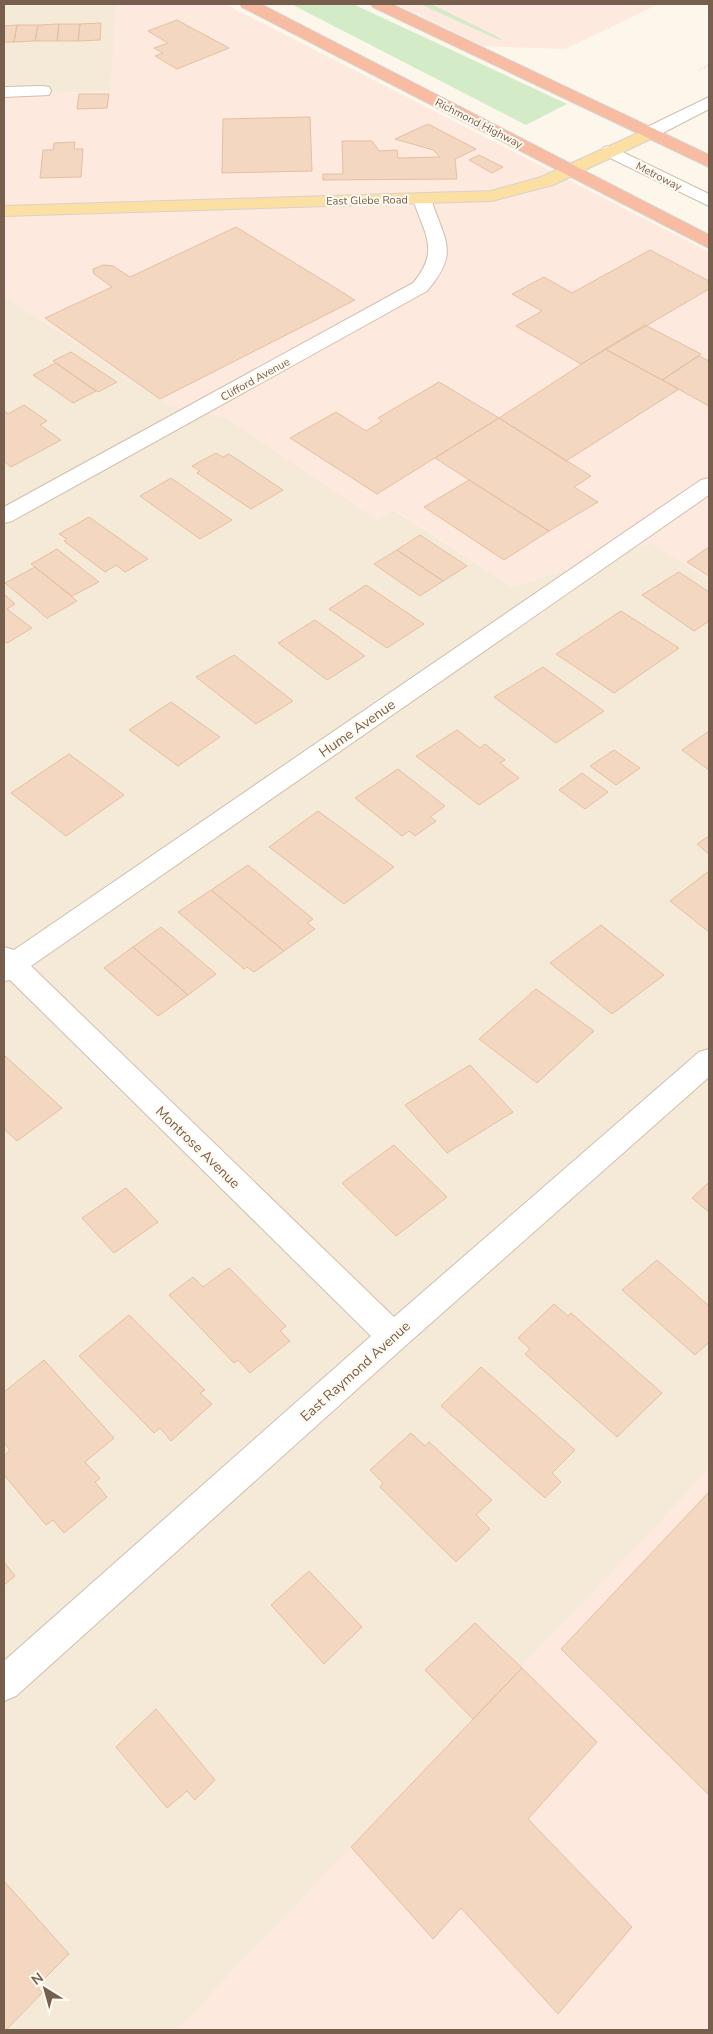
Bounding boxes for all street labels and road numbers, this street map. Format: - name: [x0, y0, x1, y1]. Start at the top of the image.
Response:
- street label: Richmond Highway: [432, 95, 525, 152]
- street label: Metroway: [633, 159, 685, 195]
- street label: East Glebe Road: [326, 192, 408, 209]
- street label: Clifford Avenue: [218, 354, 293, 405]
- street label: Hume Avenue: [315, 695, 399, 762]
- street label: Montrose Avenue: [151, 1102, 244, 1193]
- street label: East Raymond Avenue: [296, 1317, 414, 1426]

